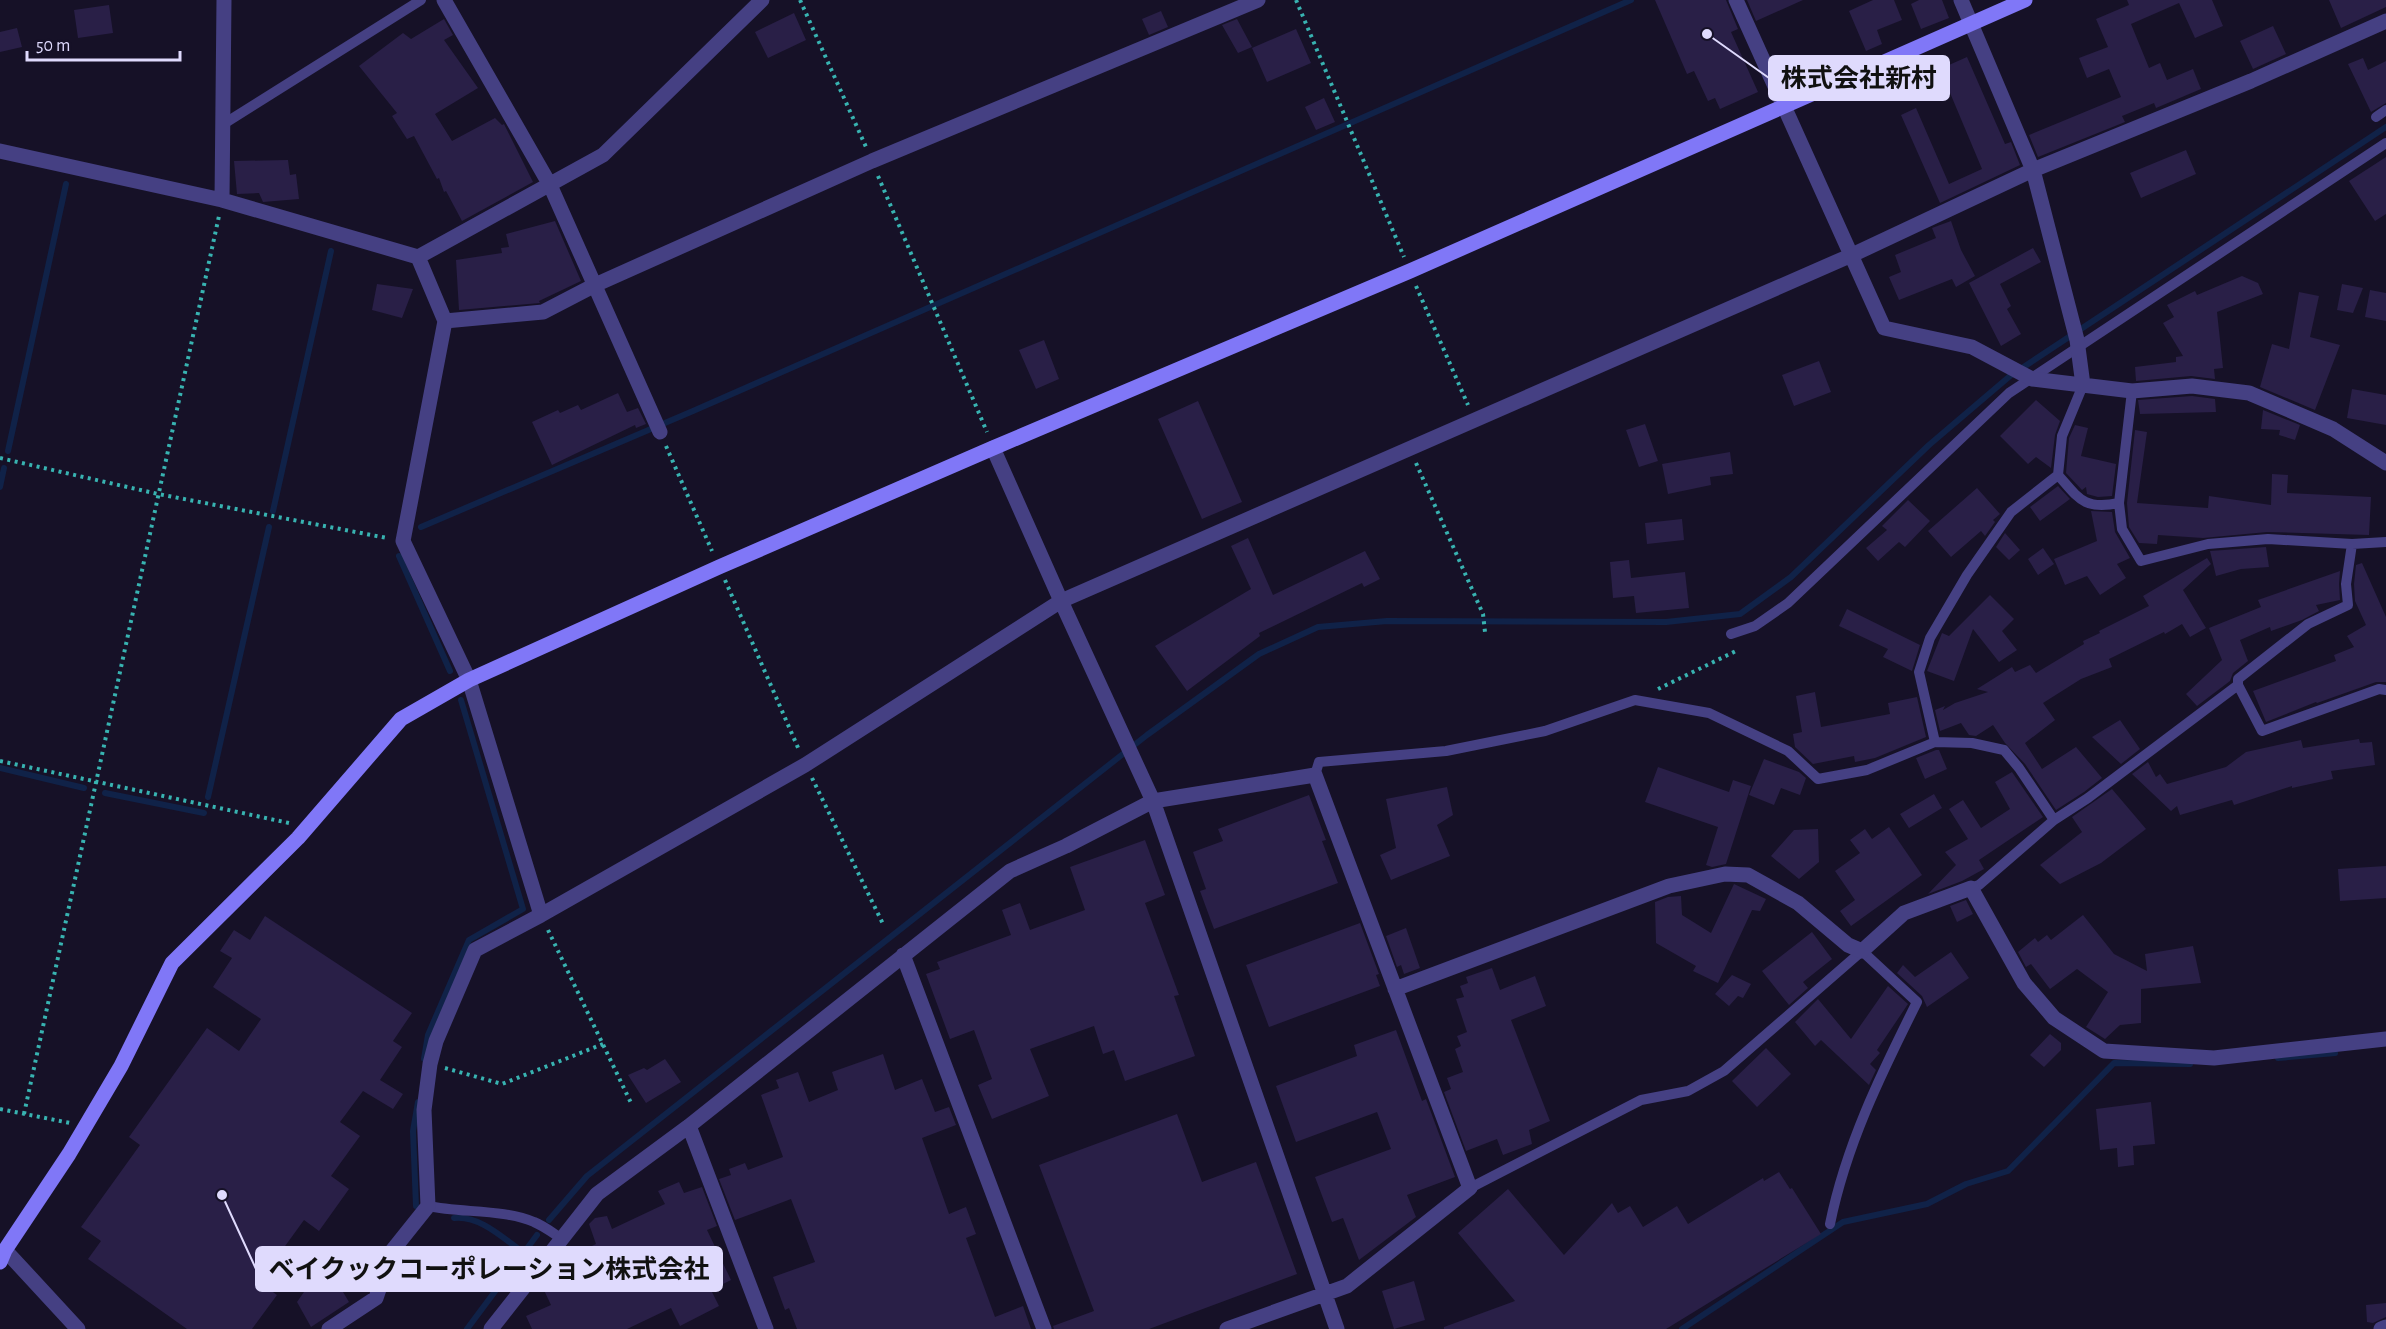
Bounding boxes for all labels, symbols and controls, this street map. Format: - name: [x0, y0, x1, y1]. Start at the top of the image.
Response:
- scale bar: [27, 24, 180, 62]
- text: 50 m: [36, 37, 70, 55]
- callout: 株式会社新村: [1769, 56, 1949, 100]
- text: 株式会社新村: [1781, 64, 1937, 92]
- callout: ベイクックコーポレーション株式会社: [256, 1247, 722, 1291]
- text: ベイクックコーポレーション株式会社: [269, 1255, 709, 1283]

